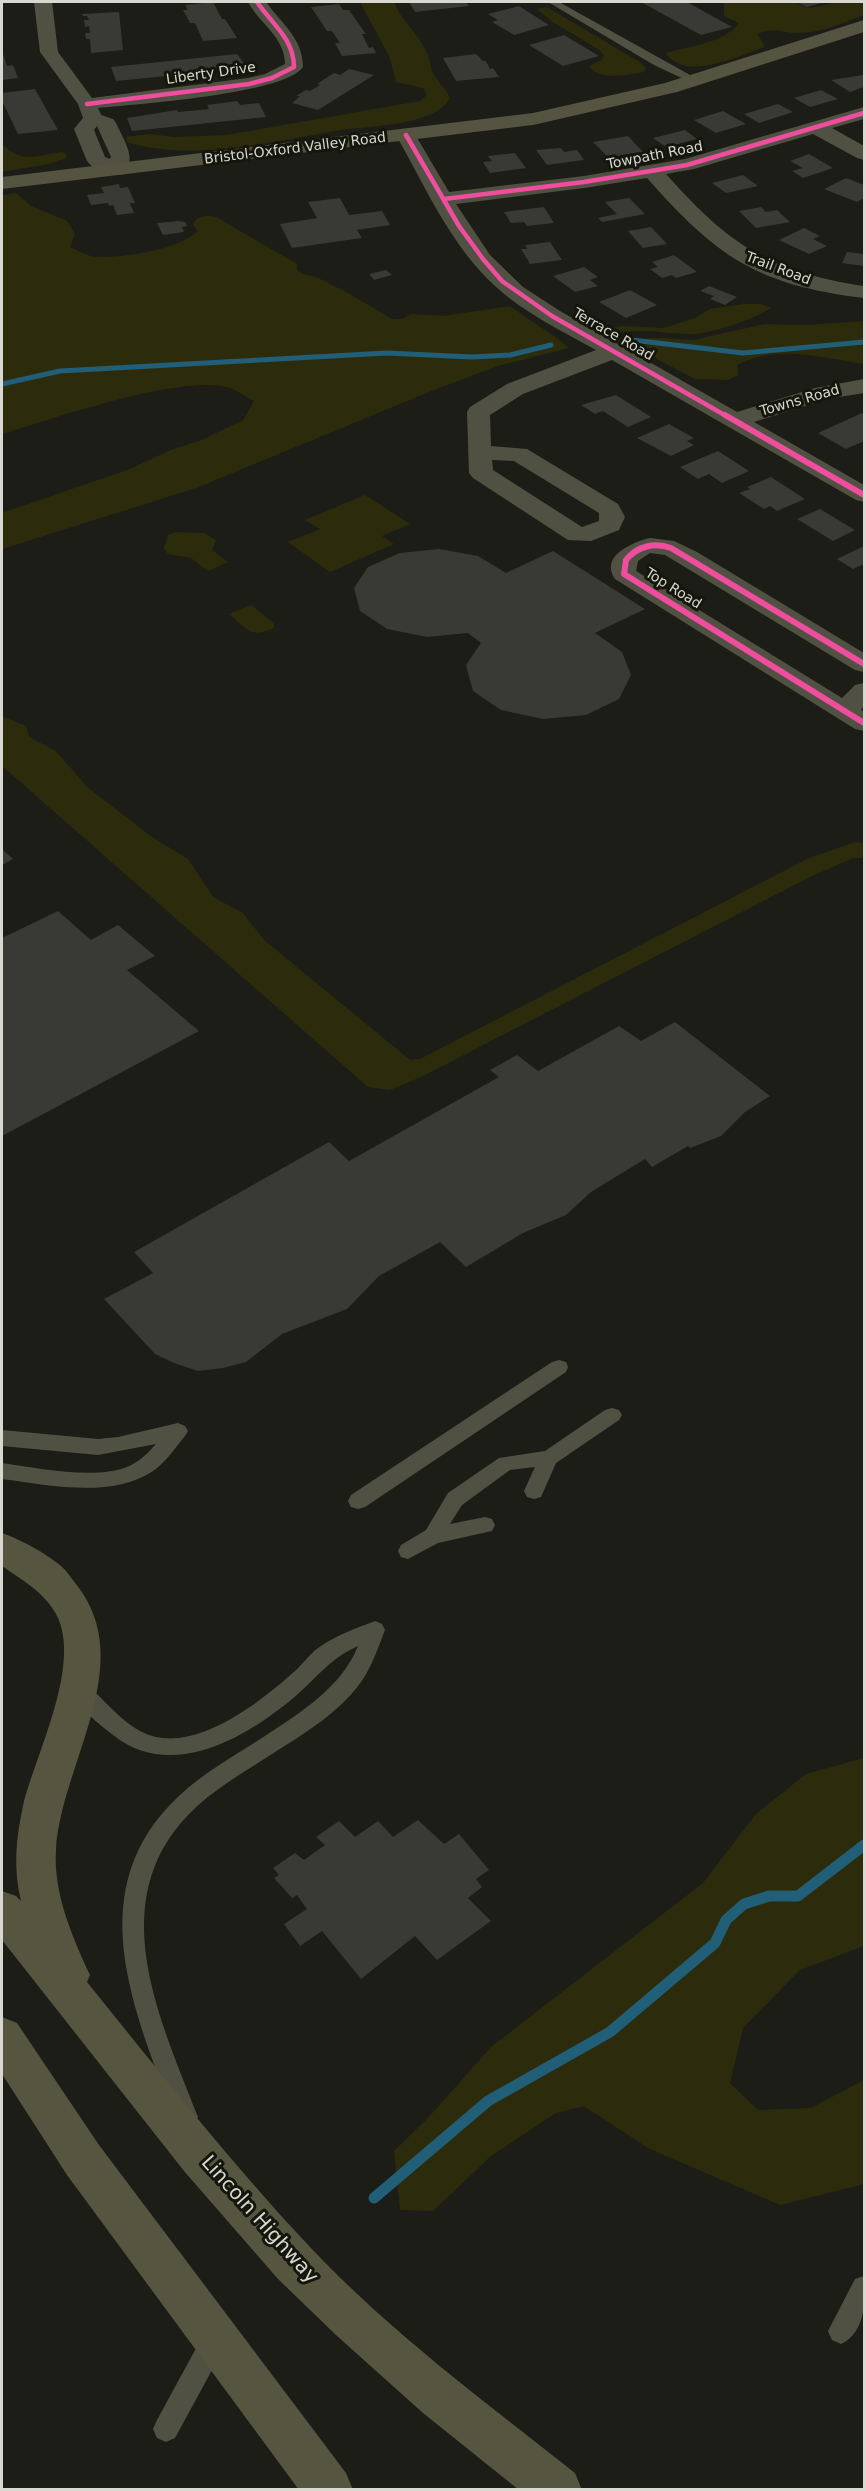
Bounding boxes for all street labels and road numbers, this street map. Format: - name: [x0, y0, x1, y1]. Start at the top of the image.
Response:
- street label: Liberty Drive: [165, 59, 257, 89]
- street label: Bristol-Oxford Valley Road: [203, 130, 387, 168]
- street label: Towpath Road: [605, 138, 705, 174]
- street label: Trail Road: [743, 249, 813, 289]
- street label: Terrace Road: [570, 305, 656, 365]
- street label: Towns Road: [758, 382, 842, 420]
- street label: Top Road: [642, 565, 704, 613]
- street label: Lincoln Highway: [195, 2151, 323, 2289]

